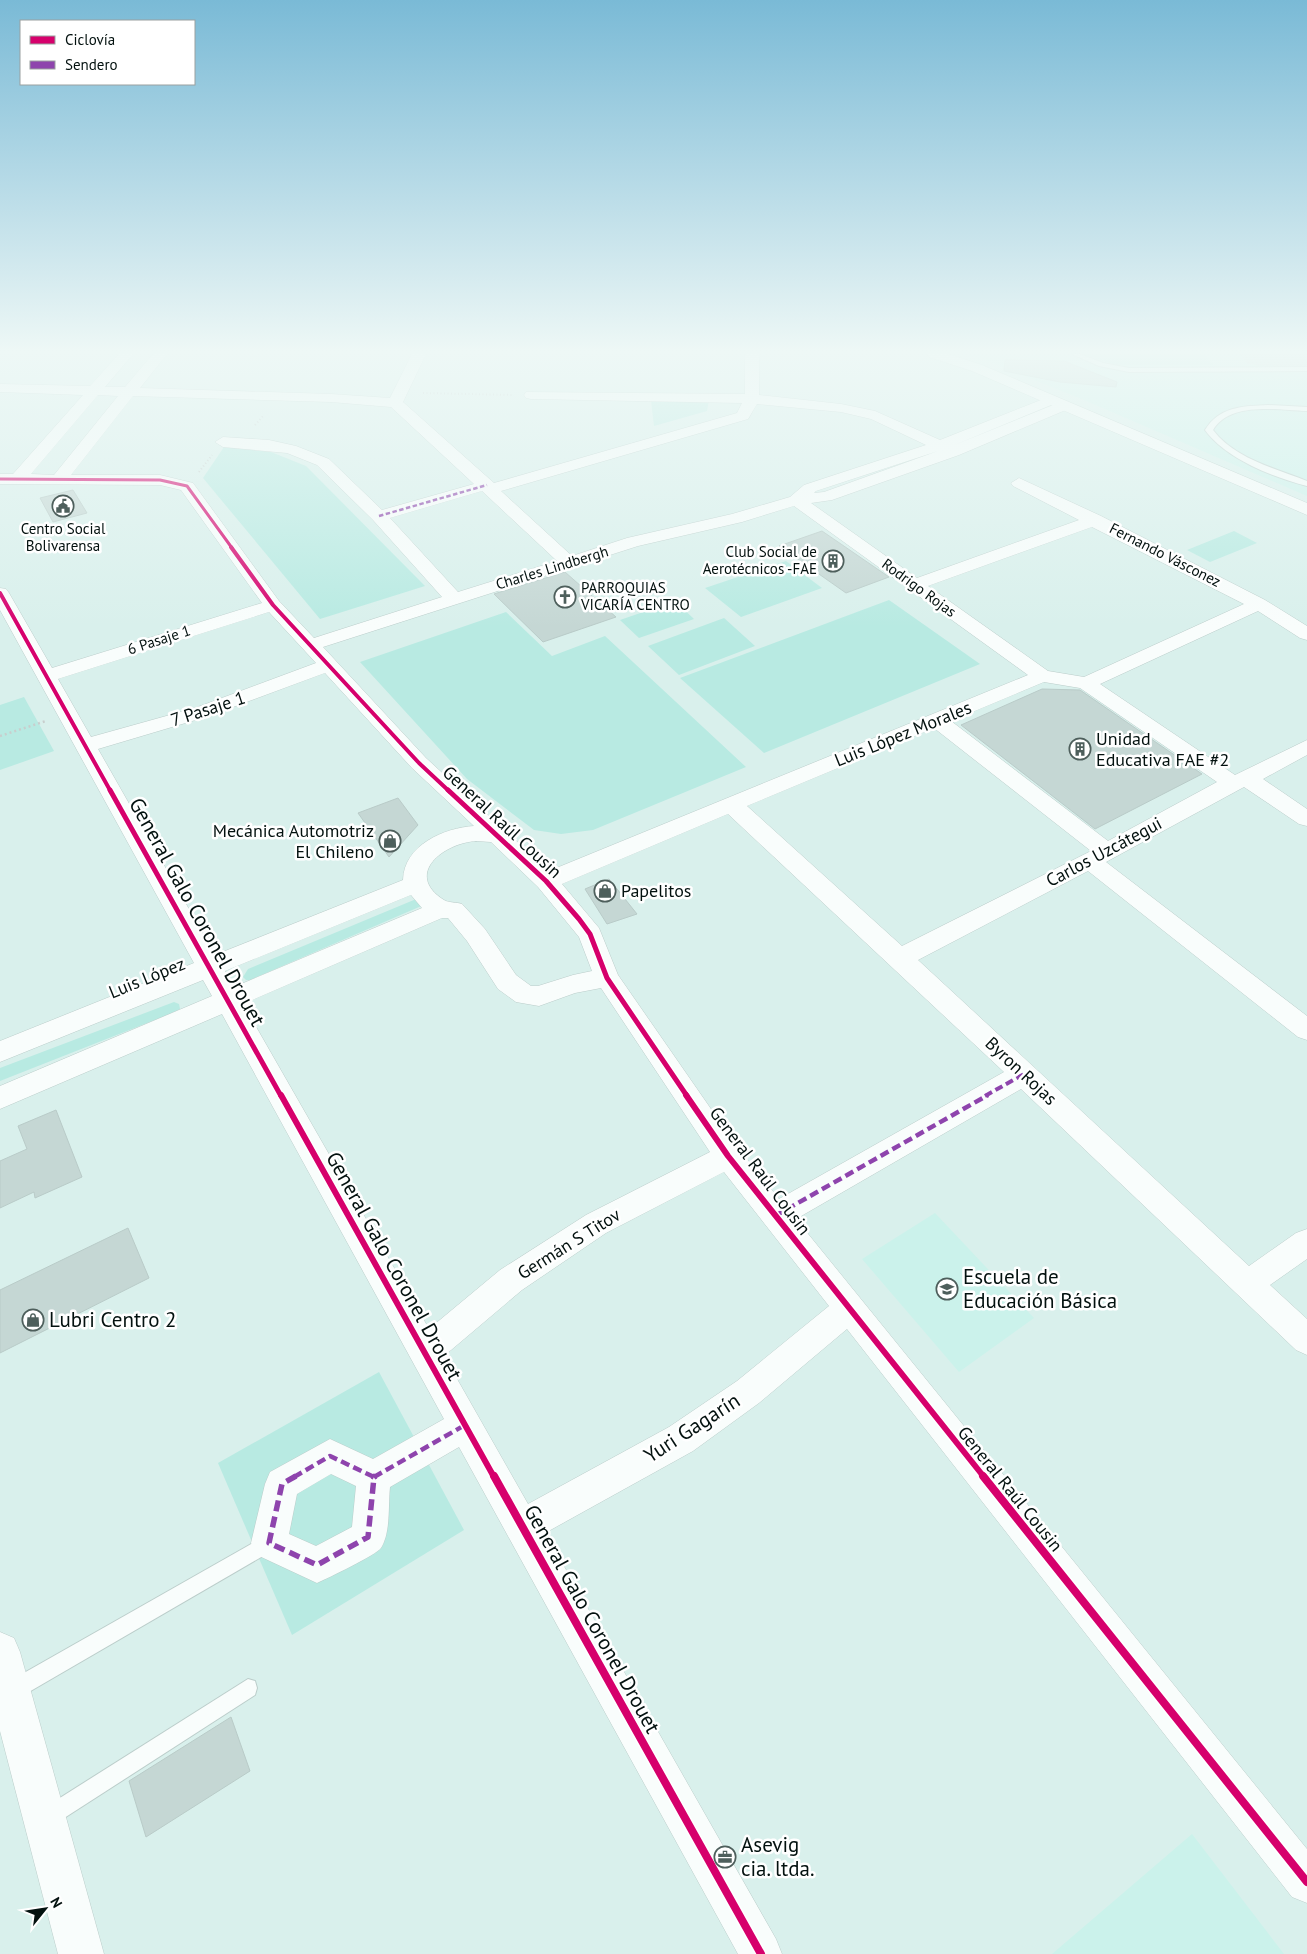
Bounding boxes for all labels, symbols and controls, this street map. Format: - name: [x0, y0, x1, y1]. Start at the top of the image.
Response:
- legend: [20, 20, 195, 85]
- text: Ciclovía: [65, 30, 115, 49]
- text: Sendero: [65, 55, 118, 74]
- public building icon: Centro Social Bolivarensa: [51, 494, 75, 518]
- street label: Fernando Vásconez: [1106, 518, 1224, 591]
- place label: Centro Social Bolivarensa: [21, 519, 106, 555]
- street label: Charles Lindbergh: [493, 541, 610, 594]
- place label: Club Social de Aerotécnicos -FAE: [703, 542, 817, 578]
- building icon: Club Social de Aerotécnicos -FAE: [821, 549, 845, 573]
- street label: Rodrigo Rojas: [878, 554, 960, 621]
- place label: PARROQUIAS VICARÍA CENTRO: [580, 578, 690, 614]
- church icon: PARROQUIAS VICARÍA CENTRO: [553, 585, 577, 609]
- street label: 6 Pasaje 1: [125, 620, 193, 659]
- street label: 7 Pasaje 1: [168, 686, 248, 731]
- street label: Luis López Morales: [831, 696, 975, 771]
- place label: Unidad Educativa FAE #2: [1096, 727, 1229, 771]
- building icon: Unidad Educativa FAE #2: [1068, 737, 1092, 761]
- street label: General Raúl Cousin: [438, 760, 567, 883]
- street label: General Galo Coronel Drouet: [123, 793, 272, 1031]
- street label: Carlos Uzcátegui: [1042, 811, 1166, 892]
- place label: Mecánica Automotriz El Chileno: [213, 819, 374, 863]
- shop icon: Mecánica Automotriz El Chileno: [378, 829, 402, 853]
- shop icon: Papelitos: [593, 879, 617, 903]
- place label: Papelitos: [621, 879, 691, 902]
- street label: Luis López: [105, 952, 188, 1003]
- street label: Byron Rojas: [981, 1031, 1062, 1110]
- street label: General Raúl Cousin: [705, 1102, 816, 1239]
- street label: General Galo Coronel Drouet: [320, 1147, 469, 1385]
- street label: Germán S Titov: [513, 1203, 625, 1284]
- place label: Escuela de Educación Básica: [963, 1263, 1117, 1314]
- school or university icon: Escuela de Educación Básica: [935, 1277, 959, 1301]
- place label: Lubri Centro 2: [49, 1306, 176, 1333]
- shop icon: Lubri Centro 2: [21, 1308, 45, 1332]
- street label: Yuri Gagarín: [639, 1387, 745, 1469]
- street label: General Raúl Cousin: [953, 1421, 1068, 1556]
- street label: General Galo Coronel Drouet: [518, 1500, 667, 1738]
- place label: Asevig cia. ltda.: [741, 1831, 814, 1882]
- office icon: Asevig cia. ltda.: [713, 1845, 737, 1869]
- north arrow: [20, 1884, 70, 1934]
- text: N: [46, 1894, 66, 1911]

